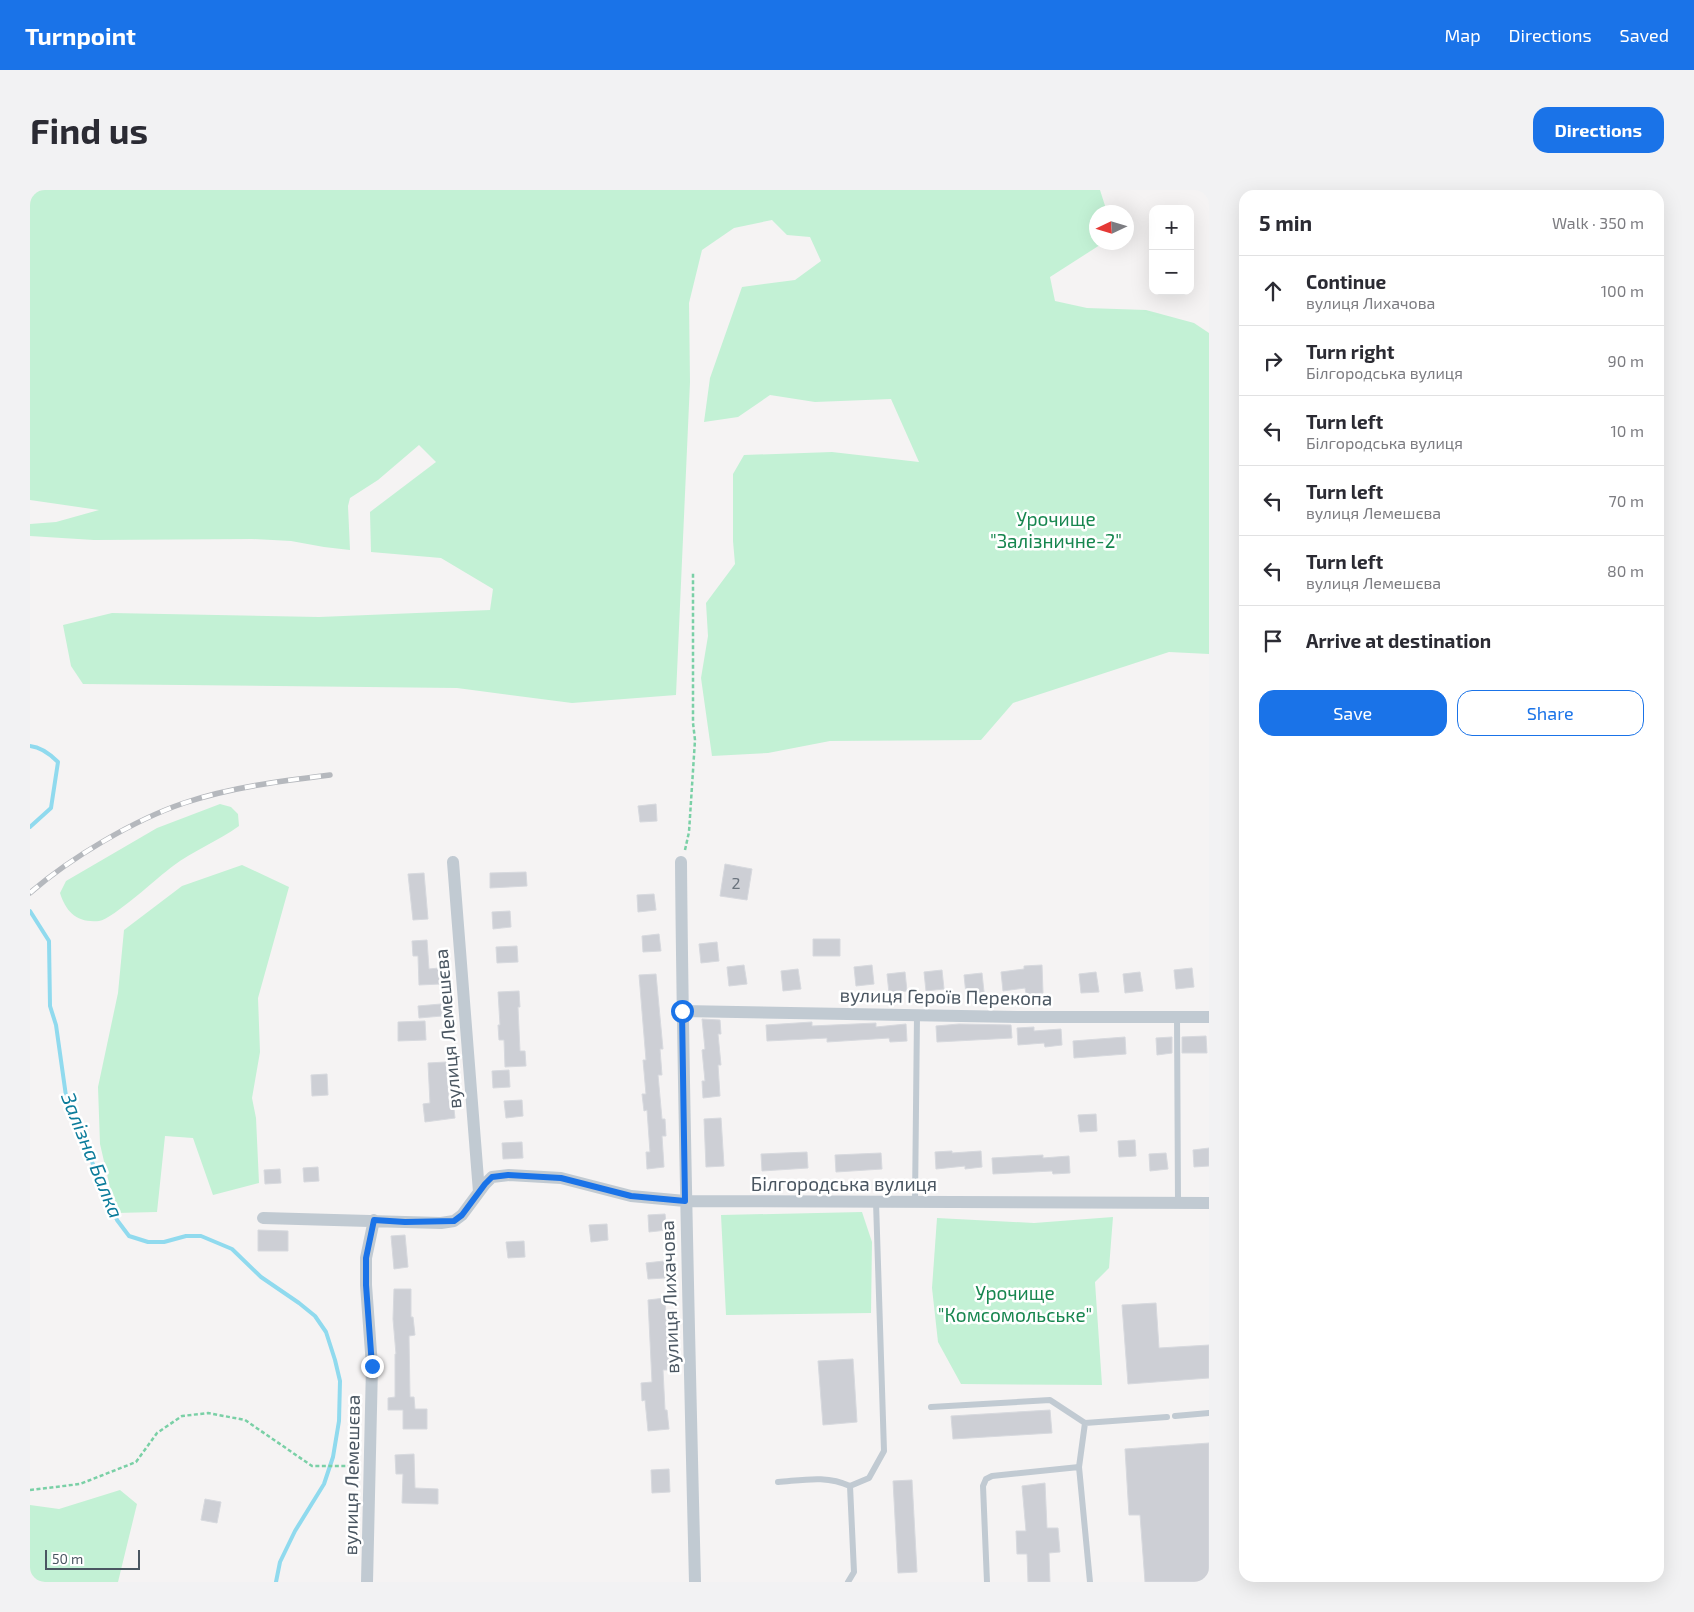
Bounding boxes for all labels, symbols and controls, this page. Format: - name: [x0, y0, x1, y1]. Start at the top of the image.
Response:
- text: Turnpoint: [25, 21, 136, 50]
- text: Map: [1444, 24, 1481, 46]
- text: Directions: [1509, 24, 1592, 46]
- text: Saved: [1620, 24, 1669, 46]
- button: Directions: [1533, 107, 1664, 153]
- text: Find us: [30, 109, 148, 151]
- north arrow: [1089, 205, 1134, 250]
- map controls: [1149, 205, 1194, 295]
- button: +: [1149, 205, 1194, 250]
- text: 5 min: [1259, 210, 1312, 235]
- text: Walk · 350 m: [1552, 213, 1644, 232]
- button: −: [1149, 250, 1194, 295]
- text: Continue: [1306, 270, 1386, 293]
- icon: ahead: [1259, 277, 1287, 305]
- text: 100 m: [1601, 281, 1644, 300]
- text: вулиця Лихачова: [1306, 293, 1435, 312]
- text: Turn right: [1306, 340, 1394, 363]
- icon: right: [1259, 347, 1287, 375]
- text: 90 m: [1608, 351, 1644, 370]
- text: Білгородська вулиця: [1306, 363, 1463, 382]
- text: Turn left: [1306, 410, 1383, 433]
- icon: left: [1259, 417, 1287, 445]
- text: 10 m: [1610, 421, 1644, 440]
- text: Білгородська вулиця: [1306, 433, 1463, 452]
- text: Turn left: [1306, 480, 1383, 503]
- icon: left: [1259, 487, 1287, 515]
- text: 70 m: [1609, 491, 1644, 510]
- text: вулиця Лемешєва: [1306, 503, 1441, 522]
- park label: Урочище "Залізничне-2": [990, 507, 1122, 552]
- text: Turn left: [1306, 550, 1383, 573]
- icon: left: [1259, 557, 1287, 585]
- text: 80 m: [1607, 561, 1644, 580]
- text: вулиця Лемешєва: [1306, 573, 1441, 592]
- icon: arrive: [1259, 627, 1287, 655]
- text: Arrive at destination: [1306, 629, 1491, 652]
- button: Save: [1259, 690, 1447, 736]
- button: Share: [1457, 690, 1644, 736]
- house number: 2: [732, 873, 741, 892]
- street label: вулиця Лемешєва: [429, 948, 466, 1110]
- street label: вулиця Героїв Перекопа: [839, 983, 1053, 1010]
- route start: [671, 1000, 694, 1023]
- water label: Залізна Балка: [57, 1088, 129, 1221]
- street label: Білгородська вулиця: [751, 1172, 937, 1196]
- street label: вулиця Лихачова: [655, 1220, 684, 1374]
- park label: Урочище "Комсомольське": [938, 1281, 1092, 1326]
- route end: [361, 1355, 384, 1378]
- street label: вулиця Лемешєва: [338, 1395, 365, 1555]
- scale bar: [45, 1547, 140, 1570]
- text: 50 m: [52, 1550, 83, 1567]

